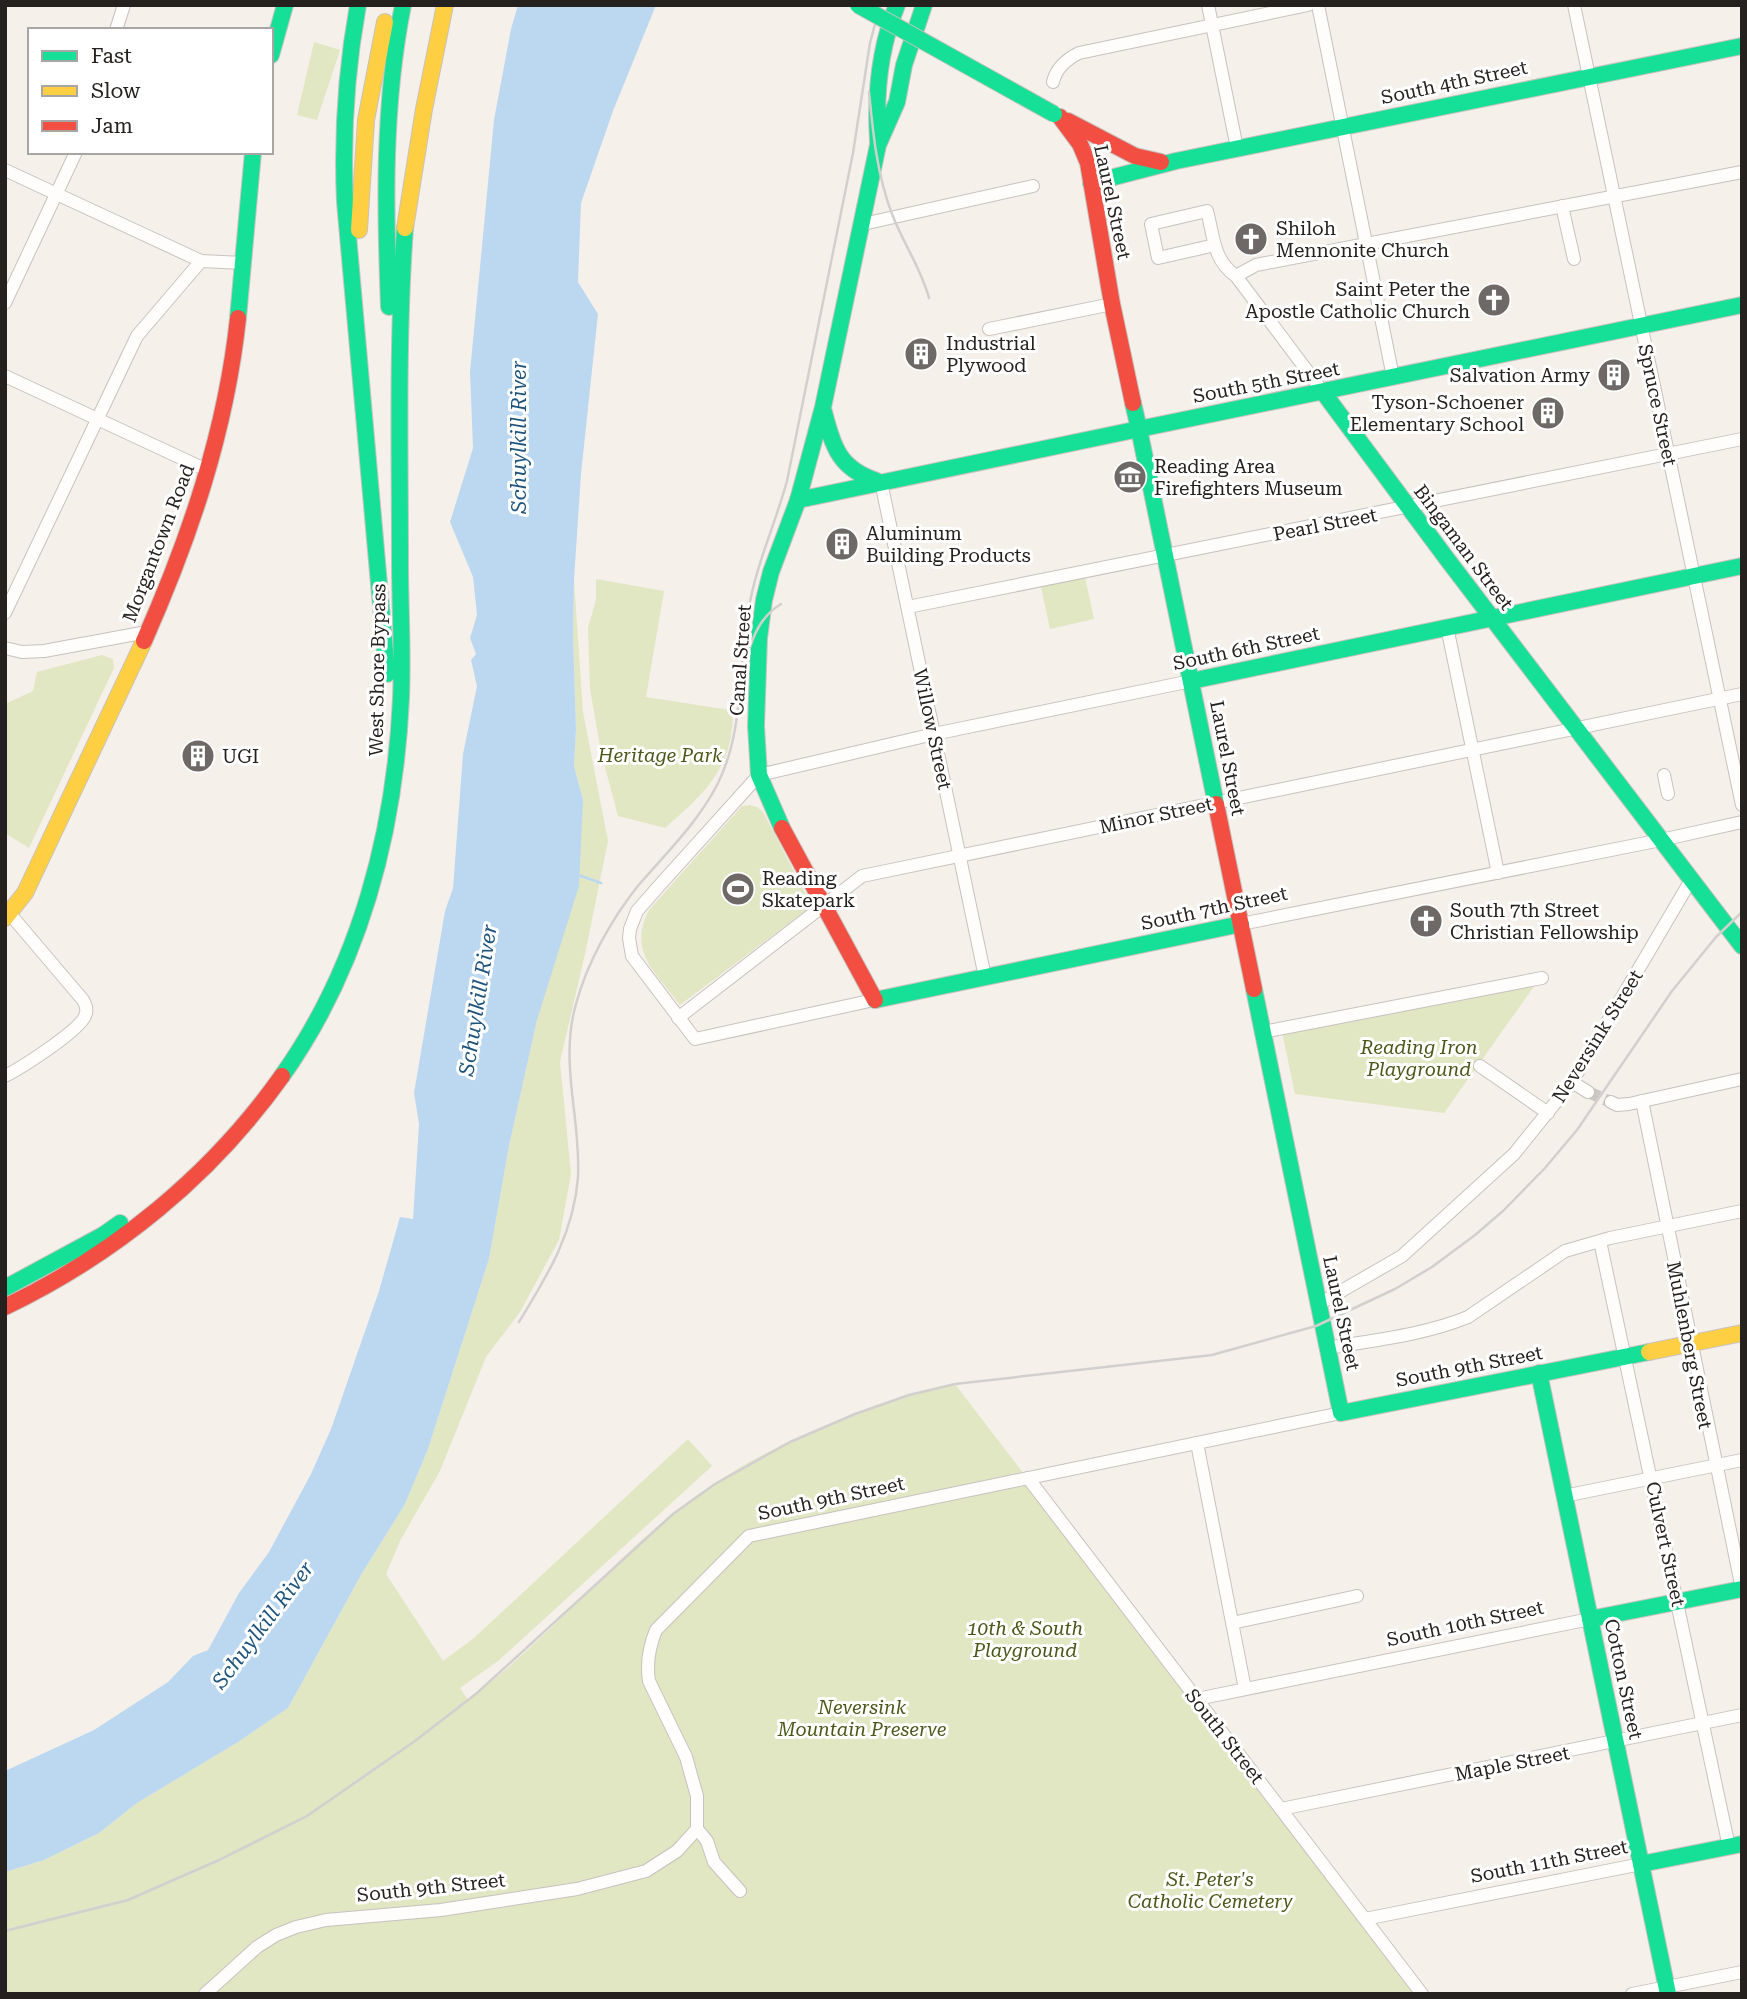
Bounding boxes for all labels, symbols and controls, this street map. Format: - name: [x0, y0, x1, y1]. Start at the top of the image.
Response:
- legend: [28, 28, 273, 154]
- text: Fast: [91, 44, 132, 68]
- street label: South 4th Street: [1379, 56, 1529, 109]
- text: Slow: [91, 79, 141, 103]
- text: Jam: [91, 114, 133, 138]
- street label: Laurel Street: [1089, 142, 1136, 262]
- place label: Shiloh Mennonite Church: [1276, 217, 1449, 262]
- church icon: Shiloh Mennonite Church: [1232, 220, 1270, 258]
- place label: Saint Peter the Apostle Catholic Church: [1245, 278, 1470, 323]
- church icon: Saint Peter the Apostle Catholic Church: [1475, 281, 1513, 319]
- place label: Industrial Plywood: [946, 332, 1036, 377]
- building icon: Industrial Plywood: [902, 335, 940, 373]
- street label: Spruce Street: [1633, 342, 1682, 468]
- building icon: Salvation Army: [1595, 356, 1633, 394]
- street label: South 5th Street: [1191, 357, 1341, 408]
- water label: Schuylkill River: [507, 360, 531, 515]
- place label: Salvation Army: [1450, 364, 1591, 387]
- place label: Tyson-Schoener Elementary School: [1350, 391, 1524, 436]
- building icon: Tyson-Schoener Elementary School: [1529, 394, 1567, 432]
- place label: Reading Area Firefighters Museum: [1154, 455, 1343, 500]
- museum icon: Reading Area Firefighters Museum: [1111, 458, 1149, 496]
- street label: Morgantown Road: [118, 461, 199, 626]
- street label: Bingaman Street: [1409, 480, 1518, 615]
- street label: Pearl Street: [1271, 503, 1379, 546]
- place label: Aluminum Building Products: [866, 522, 1031, 567]
- building icon: Aluminum Building Products: [823, 525, 861, 563]
- street label: West Shore Bypass: [364, 583, 391, 757]
- street label: Canal Street: [725, 604, 756, 717]
- street label: South 6th Street: [1171, 622, 1321, 675]
- street label: Willow Street: [908, 666, 957, 792]
- street label: Laurel Street: [1205, 698, 1250, 818]
- building icon: UGI: [179, 737, 217, 775]
- park label: Heritage Park: [597, 744, 723, 767]
- place label: UGI: [222, 745, 259, 768]
- street label: Minor Street: [1097, 792, 1215, 839]
- place label: Reading Skatepark: [762, 867, 855, 912]
- sports icon: Reading Skatepark: [719, 870, 757, 908]
- street label: South 7th Street: [1139, 882, 1289, 935]
- place label: South 7th Street Christian Fellowship: [1450, 899, 1639, 944]
- church icon: South 7th Street Christian Fellowship: [1407, 902, 1445, 940]
- water label: Schuylkill River: [454, 922, 502, 1078]
- street label: Neversink Street: [1547, 966, 1648, 1107]
- park label: Reading Iron Playground: [1359, 1036, 1478, 1081]
- street label: Laurel Street: [1318, 1253, 1365, 1373]
- street label: Muhlenberg Street: [1662, 1259, 1717, 1431]
- street label: South 9th Street: [1394, 1341, 1544, 1392]
- street label: South 9th Street: [756, 1472, 906, 1525]
- street label: Culvert Street: [1641, 1480, 1690, 1609]
- water label: Schuylkill River: [207, 1557, 319, 1694]
- street label: South 10th Street: [1385, 1596, 1546, 1651]
- park label: 10th & South Playground: [967, 1617, 1083, 1662]
- street label: Cotton Street: [1599, 1617, 1648, 1742]
- street label: South Street: [1180, 1684, 1269, 1788]
- park label: Neversink Mountain Preserve: [777, 1696, 947, 1741]
- street label: Maple Street: [1453, 1741, 1571, 1786]
- street label: South 11th Street: [1468, 1835, 1630, 1888]
- street label: South 9th Street: [356, 1868, 506, 1907]
- park label: St. Peter's Catholic Cemetery: [1128, 1868, 1293, 1913]

